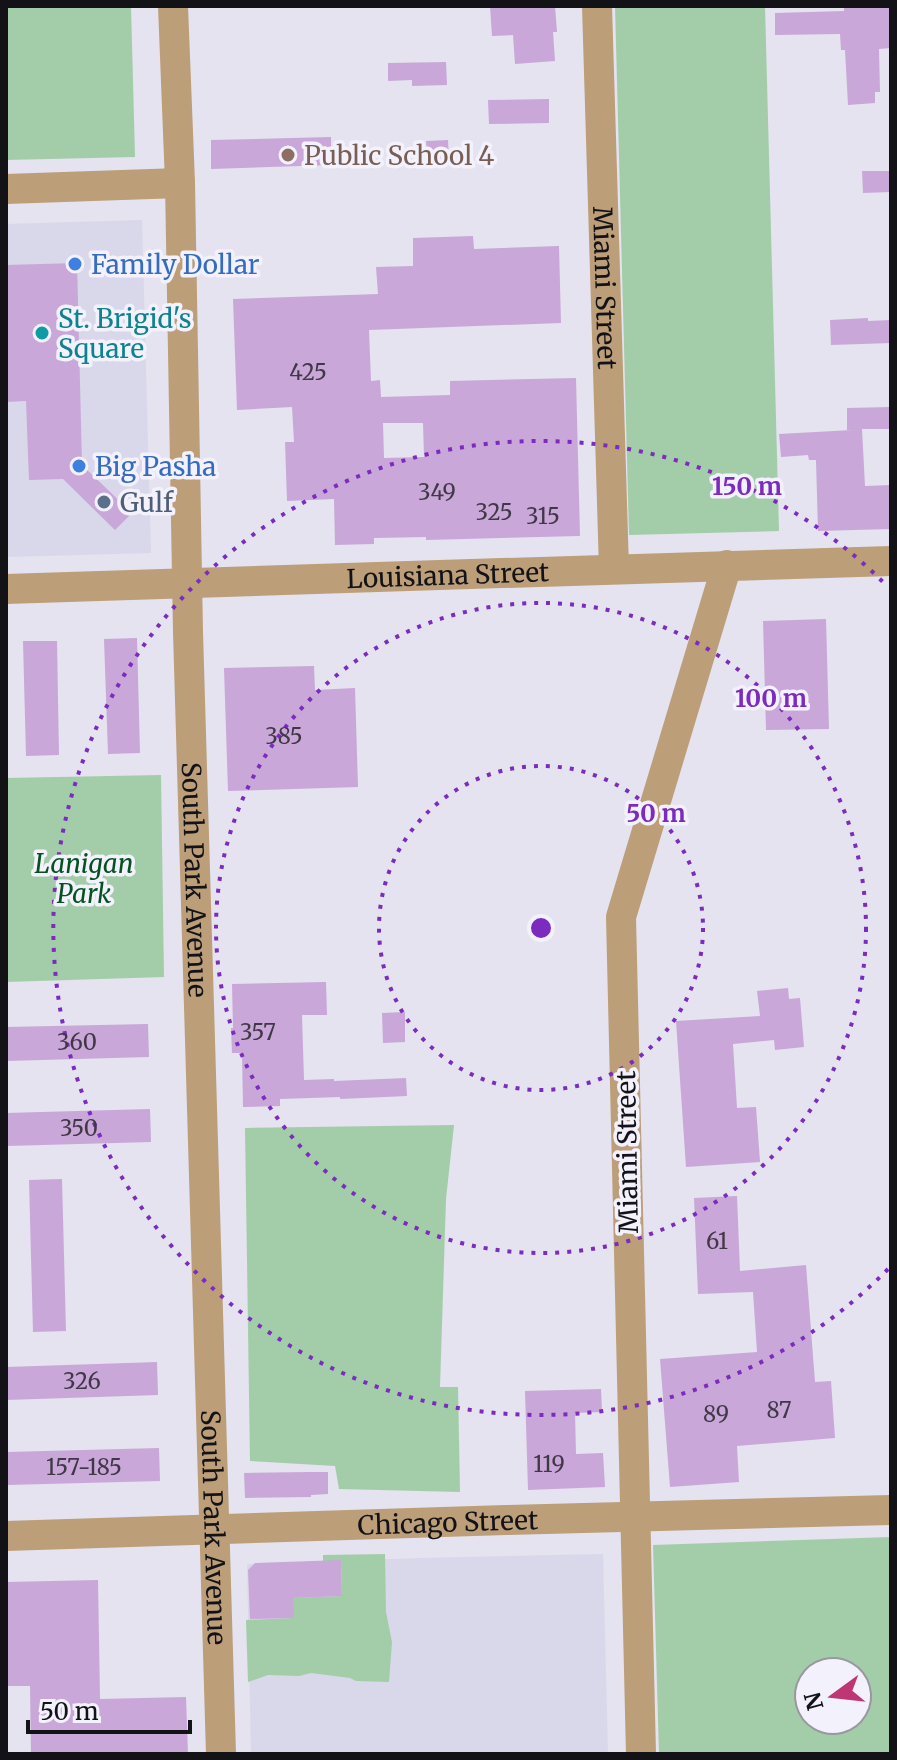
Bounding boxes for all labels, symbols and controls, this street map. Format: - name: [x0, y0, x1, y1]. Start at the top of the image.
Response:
- place label: Public School 4: [304, 139, 494, 172]
- marker: Public School 4: [279, 146, 297, 164]
- street label: Miami Street: [587, 206, 624, 370]
- place label: Family Dollar: [91, 248, 260, 281]
- marker: Family Dollar: [66, 255, 84, 273]
- place label: St. Brigid's Square: [58, 302, 192, 365]
- marker: St. Brigid's Square: [33, 324, 51, 342]
- house number: 425: [289, 358, 327, 386]
- place label: Big Pasha: [95, 450, 216, 483]
- marker: Big Pasha: [70, 457, 88, 475]
- text: 150 m: [712, 471, 782, 502]
- house number: 349: [418, 478, 456, 506]
- place label: Gulf: [120, 486, 174, 519]
- marker: Gulf: [95, 493, 113, 511]
- house number: 325: [475, 498, 513, 526]
- house number: 315: [526, 502, 560, 530]
- street label: Louisiana Street: [346, 555, 550, 595]
- text: 100 m: [735, 683, 807, 714]
- house number: 385: [265, 722, 303, 750]
- street label: South Park Avenue: [175, 761, 215, 998]
- text: 50 m: [626, 798, 686, 829]
- park label: Lanigan Park: [35, 847, 133, 910]
- centre of rings: [527, 914, 555, 942]
- house number: 357: [240, 1018, 276, 1046]
- house number: 360: [57, 1028, 97, 1056]
- street label: Miami Street: [609, 1070, 645, 1234]
- house number: 350: [60, 1114, 98, 1142]
- house number: 61: [706, 1227, 728, 1255]
- house number: 326: [63, 1367, 101, 1395]
- house number: 87: [766, 1396, 792, 1424]
- house number: 89: [703, 1400, 729, 1428]
- street label: South Park Avenue: [194, 1409, 234, 1646]
- house number: 119: [533, 1450, 565, 1478]
- house number: 157-185: [46, 1453, 122, 1481]
- street label: Chicago Street: [357, 1503, 538, 1541]
- north arrow: [793, 1656, 873, 1736]
- scale bar: [28, 1684, 190, 1734]
- text: N: [798, 1689, 829, 1713]
- text: 50 m: [40, 1696, 99, 1727]

